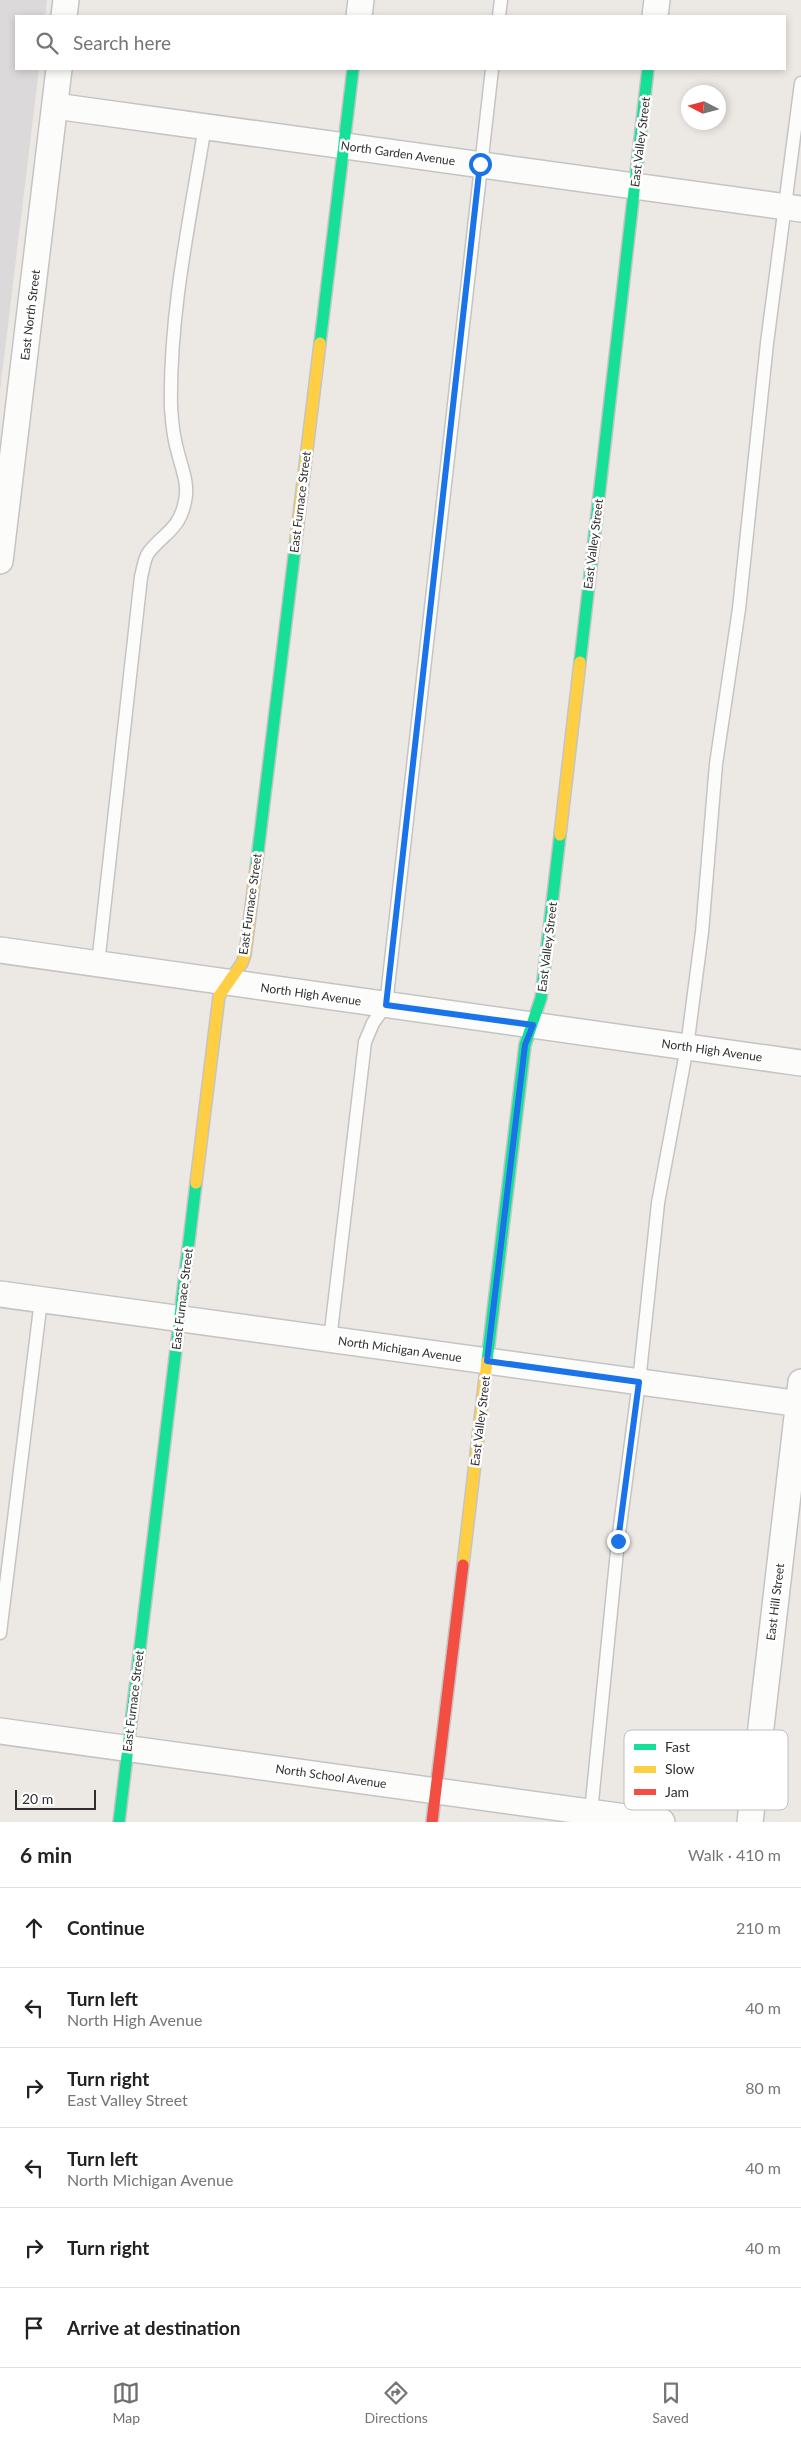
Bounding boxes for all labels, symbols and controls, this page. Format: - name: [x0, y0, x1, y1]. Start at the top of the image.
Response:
- search box: [15, 15, 786, 70]
- icon: search: [33, 29, 61, 57]
- text: Search here: [73, 31, 171, 54]
- north arrow: [681, 85, 726, 130]
- street label: East Valley Street: [627, 95, 653, 188]
- street label: North Garden Avenue: [340, 138, 456, 168]
- route start: [469, 153, 492, 176]
- street label: East North Street: [17, 268, 43, 361]
- street label: East Furnace Street: [286, 450, 314, 554]
- street label: East Valley Street: [580, 497, 606, 590]
- street label: East Furnace Street: [235, 852, 265, 956]
- street label: East Valley Street: [534, 900, 560, 993]
- street label: North High Avenue: [260, 980, 362, 1008]
- street label: North High Avenue: [661, 1036, 763, 1064]
- street label: East Furnace Street: [168, 1247, 196, 1351]
- street label: North Michigan Avenue: [337, 1333, 463, 1365]
- street label: East Valley Street: [467, 1374, 493, 1467]
- route end: [607, 1530, 630, 1553]
- street label: East Hill Street: [763, 1562, 787, 1641]
- street label: East Furnace Street: [119, 1649, 147, 1753]
- legend: [624, 1730, 788, 1810]
- text: Fast: [665, 1738, 690, 1755]
- text: Slow: [665, 1760, 695, 1777]
- street label: North School Avenue: [275, 1761, 387, 1791]
- text: Jam: [665, 1783, 689, 1800]
- scale bar: [15, 1787, 96, 1810]
- text: 20 m: [22, 1790, 53, 1807]
- text: 6 min: [20, 1842, 72, 1867]
- text: Walk · 410 m: [688, 1845, 781, 1864]
- icon: ahead: [20, 1914, 48, 1942]
- text: Continue: [67, 1916, 145, 1939]
- text: 210 m: [736, 1918, 781, 1937]
- text: Turn left: [67, 1987, 138, 2010]
- icon: left: [20, 1994, 48, 2022]
- text: 40 m: [745, 1998, 781, 2017]
- text: North High Avenue: [67, 2010, 202, 2029]
- text: Turn right: [67, 2067, 149, 2090]
- icon: right: [20, 2074, 48, 2102]
- text: 80 m: [745, 2078, 781, 2097]
- text: East Valley Street: [67, 2090, 188, 2109]
- text: Turn left: [67, 2147, 138, 2170]
- icon: left: [20, 2154, 48, 2182]
- text: 40 m: [745, 2158, 781, 2177]
- text: North Michigan Avenue: [67, 2170, 233, 2189]
- icon: right: [20, 2234, 48, 2262]
- text: Turn right: [67, 2236, 149, 2259]
- text: 40 m: [745, 2238, 781, 2257]
- icon: arrive: [20, 2314, 48, 2342]
- text: Arrive at destination: [67, 2316, 240, 2339]
- tab: Map: [112, 2379, 140, 2426]
- tab: Directions: [365, 2379, 428, 2426]
- tab: Saved: [652, 2379, 689, 2426]

